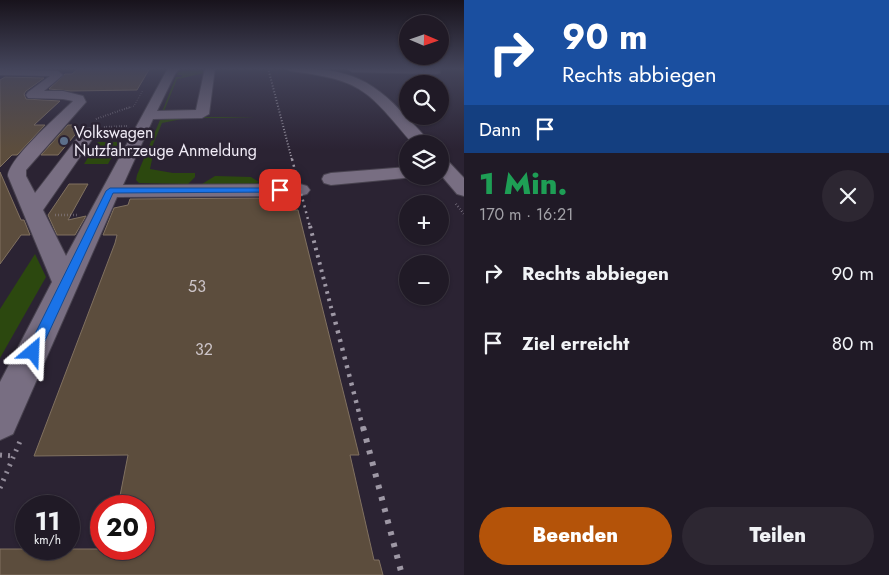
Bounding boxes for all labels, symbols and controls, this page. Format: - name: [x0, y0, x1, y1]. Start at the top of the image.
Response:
- text: 90 m: [562, 12, 648, 62]
- north arrow: [399, 15, 449, 65]
- map controls: [399, 15, 449, 305]
- icon: right: [479, 20, 544, 85]
- text: Rechts abbiegen: [562, 58, 717, 90]
- button: search: [399, 75, 449, 125]
- icon: arrive: [531, 115, 559, 143]
- text: Dann: [479, 116, 521, 143]
- place label: Volkswagen Nutzfahrzeuge Anmeldung: [74, 121, 257, 162]
- marker: Volkswagen Nutzfahrzeuge Anmeldung: [58, 135, 70, 147]
- button: layers: [399, 135, 449, 185]
- text: 1 Min.: [479, 162, 567, 205]
- pin: [259, 169, 301, 211]
- button: close: [822, 170, 874, 222]
- icon: arrive: [266, 176, 294, 204]
- button: +: [399, 195, 449, 245]
- text: 170 m · 16:21: [479, 203, 573, 226]
- button: −: [399, 255, 449, 305]
- icon: right: [479, 259, 507, 287]
- text: Rechts abbiegen: [522, 260, 669, 287]
- text: 90 m: [831, 260, 874, 287]
- house number: 53: [188, 275, 206, 298]
- position arrow: [6, 325, 58, 377]
- icon: arrive: [479, 329, 507, 357]
- text: Ziel erreicht: [522, 330, 629, 357]
- text: 80 m: [832, 330, 874, 357]
- house number: 32: [195, 338, 213, 361]
- speed limit sign: 20: [90, 495, 155, 560]
- text: 11: [35, 503, 60, 539]
- button: Beenden: [479, 507, 672, 565]
- button: Teilen: [682, 507, 874, 565]
- text: km/h: [34, 531, 61, 549]

